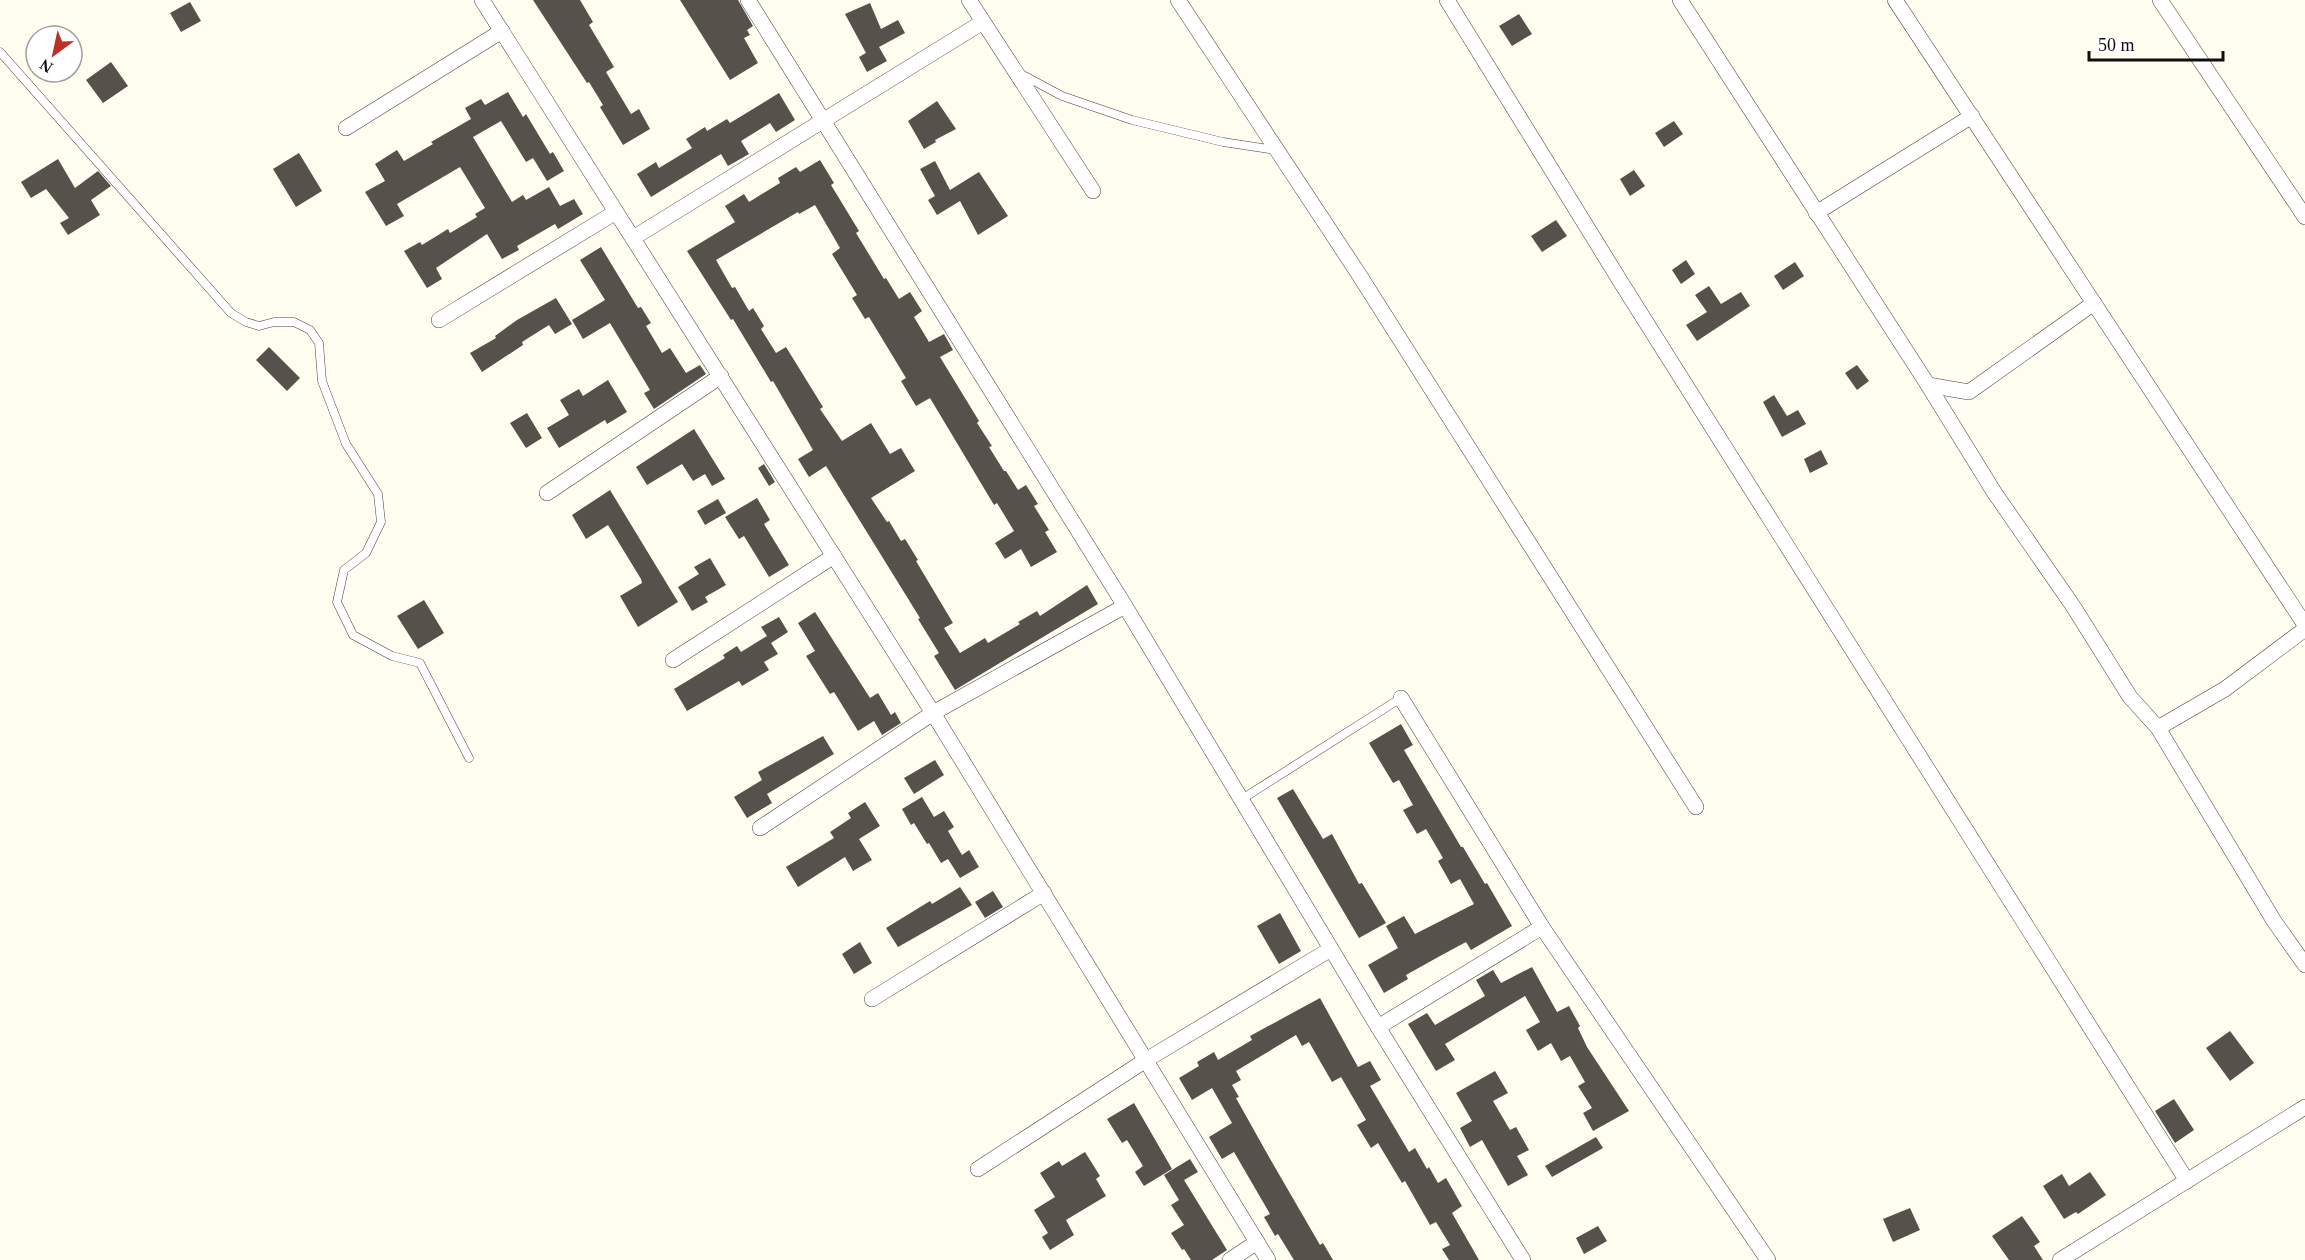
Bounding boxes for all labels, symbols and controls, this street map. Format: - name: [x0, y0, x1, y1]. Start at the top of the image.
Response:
- north arrow: [24, 24, 84, 84]
- scale bar: [2089, 24, 2222, 62]
- text: 50 m: [2098, 35, 2135, 55]
- text: N: [36, 56, 56, 76]

